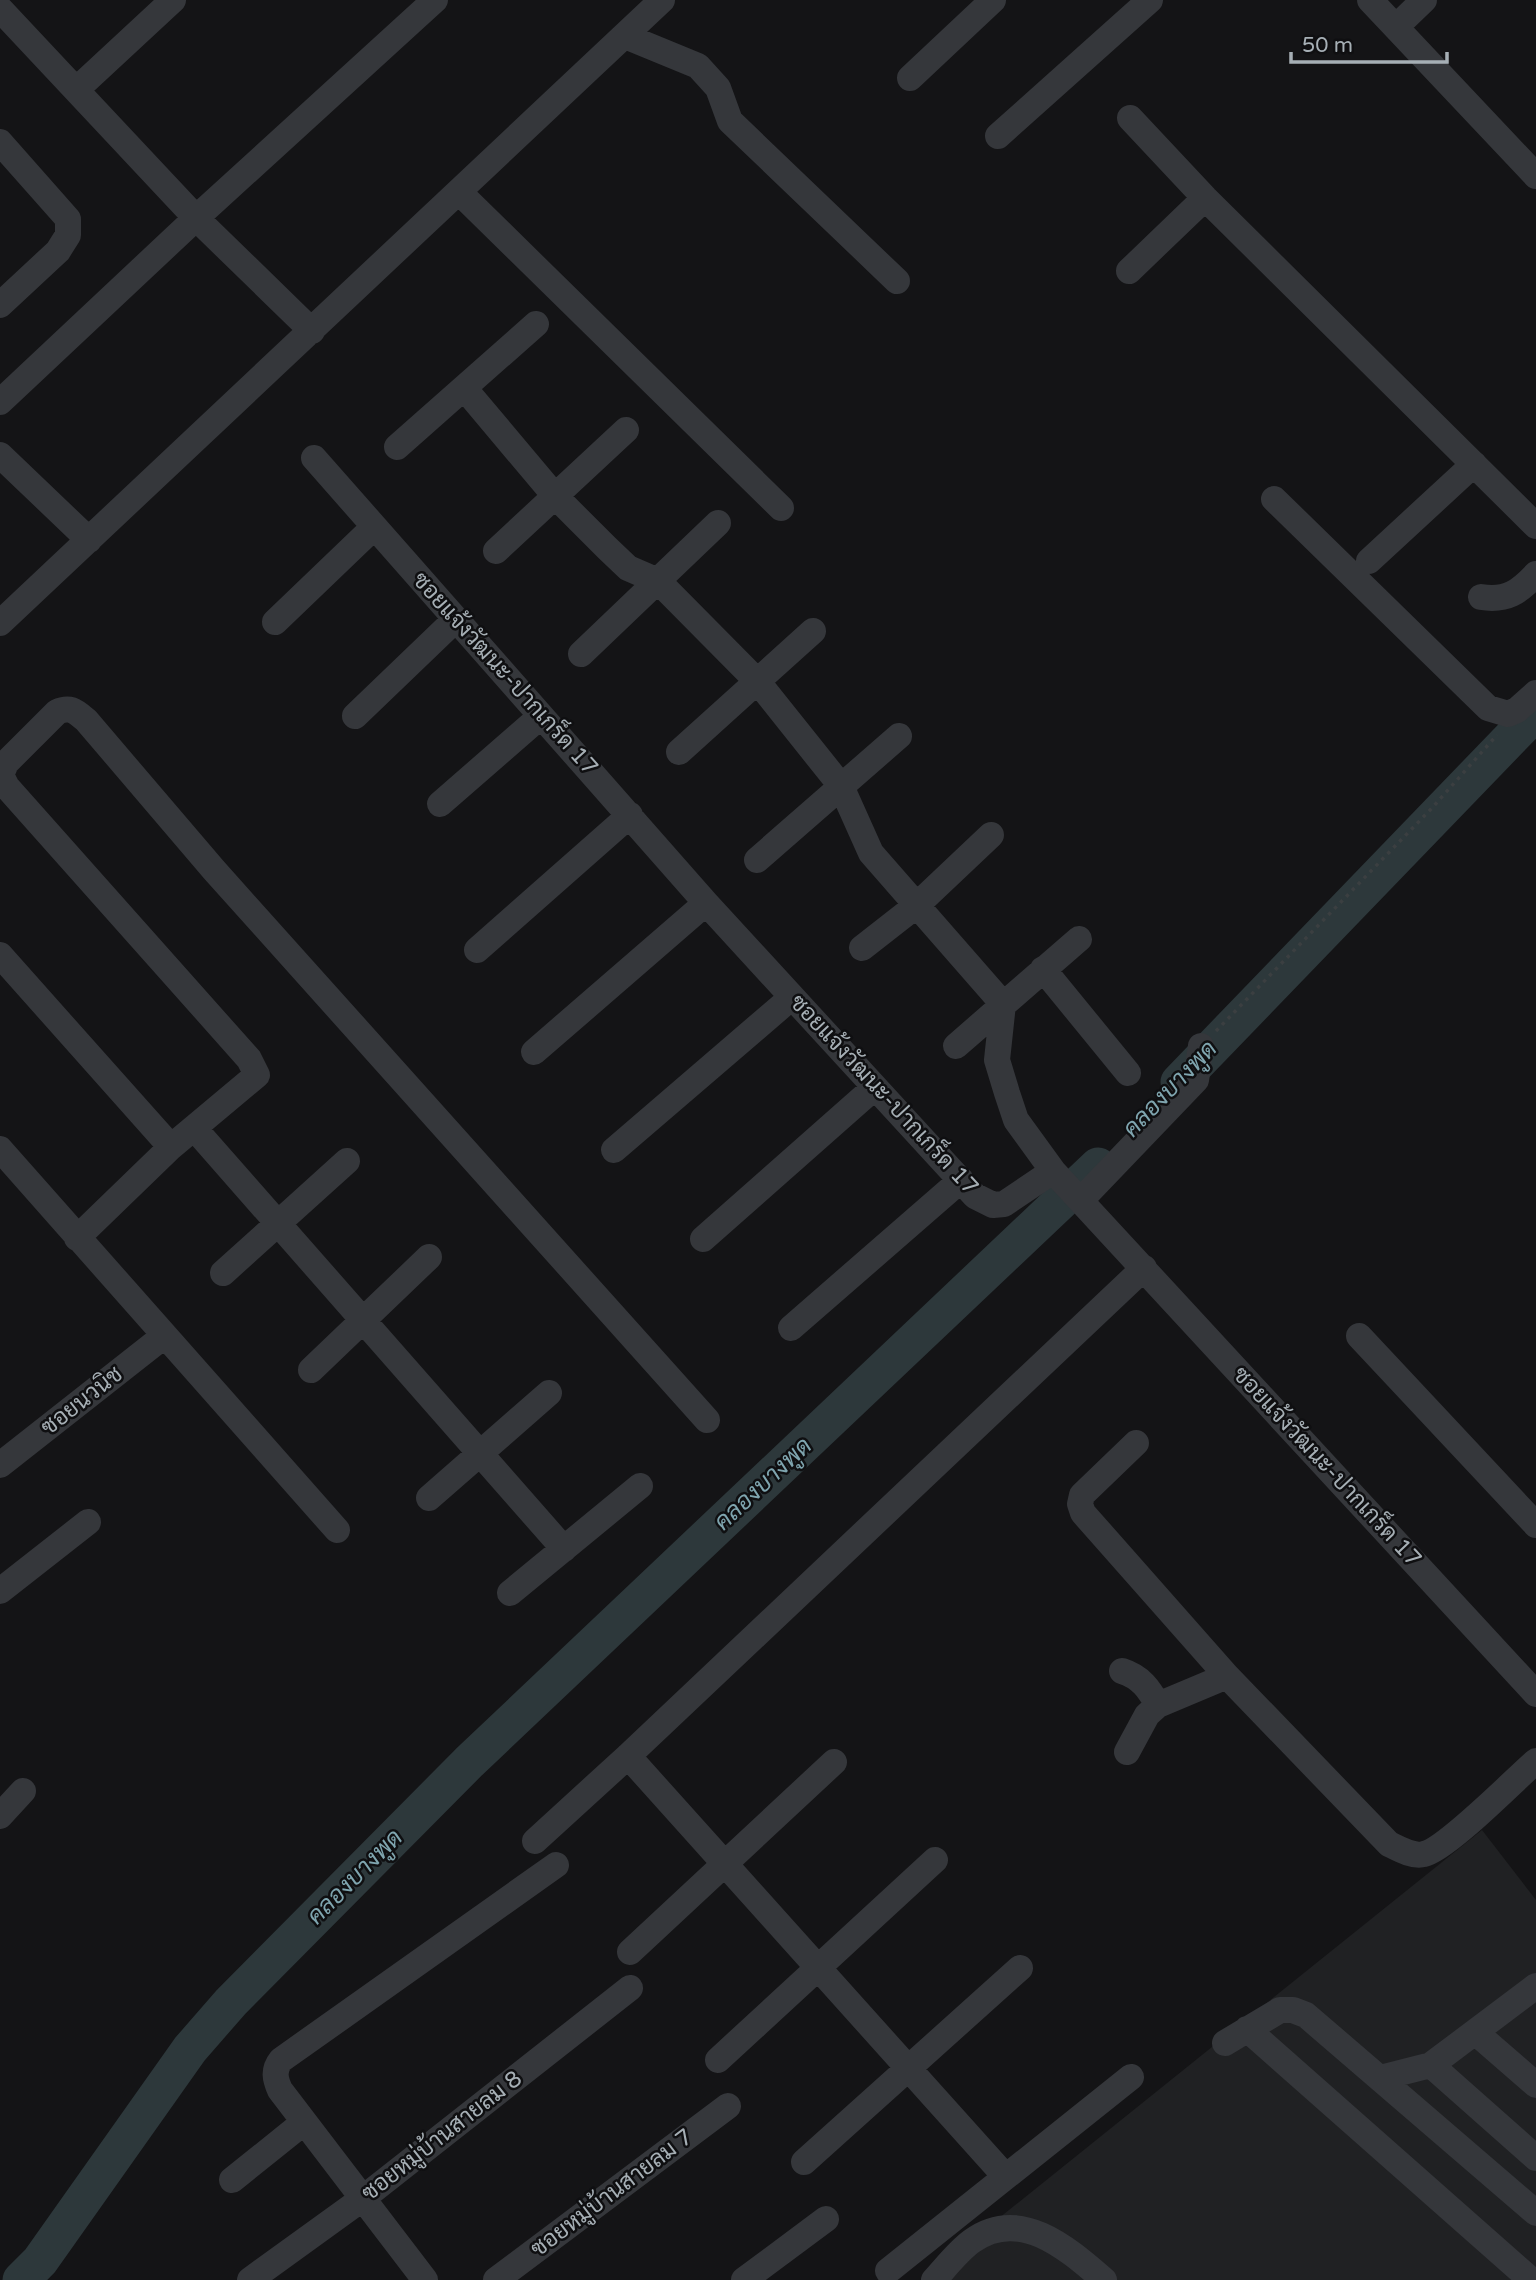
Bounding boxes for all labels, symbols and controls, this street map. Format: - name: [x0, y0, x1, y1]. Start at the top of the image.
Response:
- scale bar: [1291, 21, 1447, 65]
- text: 50 m: [1302, 33, 1353, 58]
- street label: ซอยแจ้งวัฒนะ-ปากเกร็ด 17: [406, 564, 607, 781]
- street label: ซอยแจ้งวัฒนะ-ปากเกร็ด 17: [784, 986, 987, 1201]
- water label: คลองบางพูด: [1117, 1035, 1225, 1145]
- street label: ซอยแจ้งวัฒนะ-ปากเกร็ด 17: [1227, 1358, 1430, 1573]
- street label: ซอยนวนิช: [35, 1360, 128, 1442]
- water label: คลองบางพูด: [708, 1431, 819, 1538]
- water label: คลองบางพูด: [301, 1823, 410, 1932]
- street label: ซอยหมู่บ้านสายลม 8: [355, 2063, 529, 2209]
- street label: ซอยหมู่บ้านสายลม 7: [524, 2121, 700, 2265]

